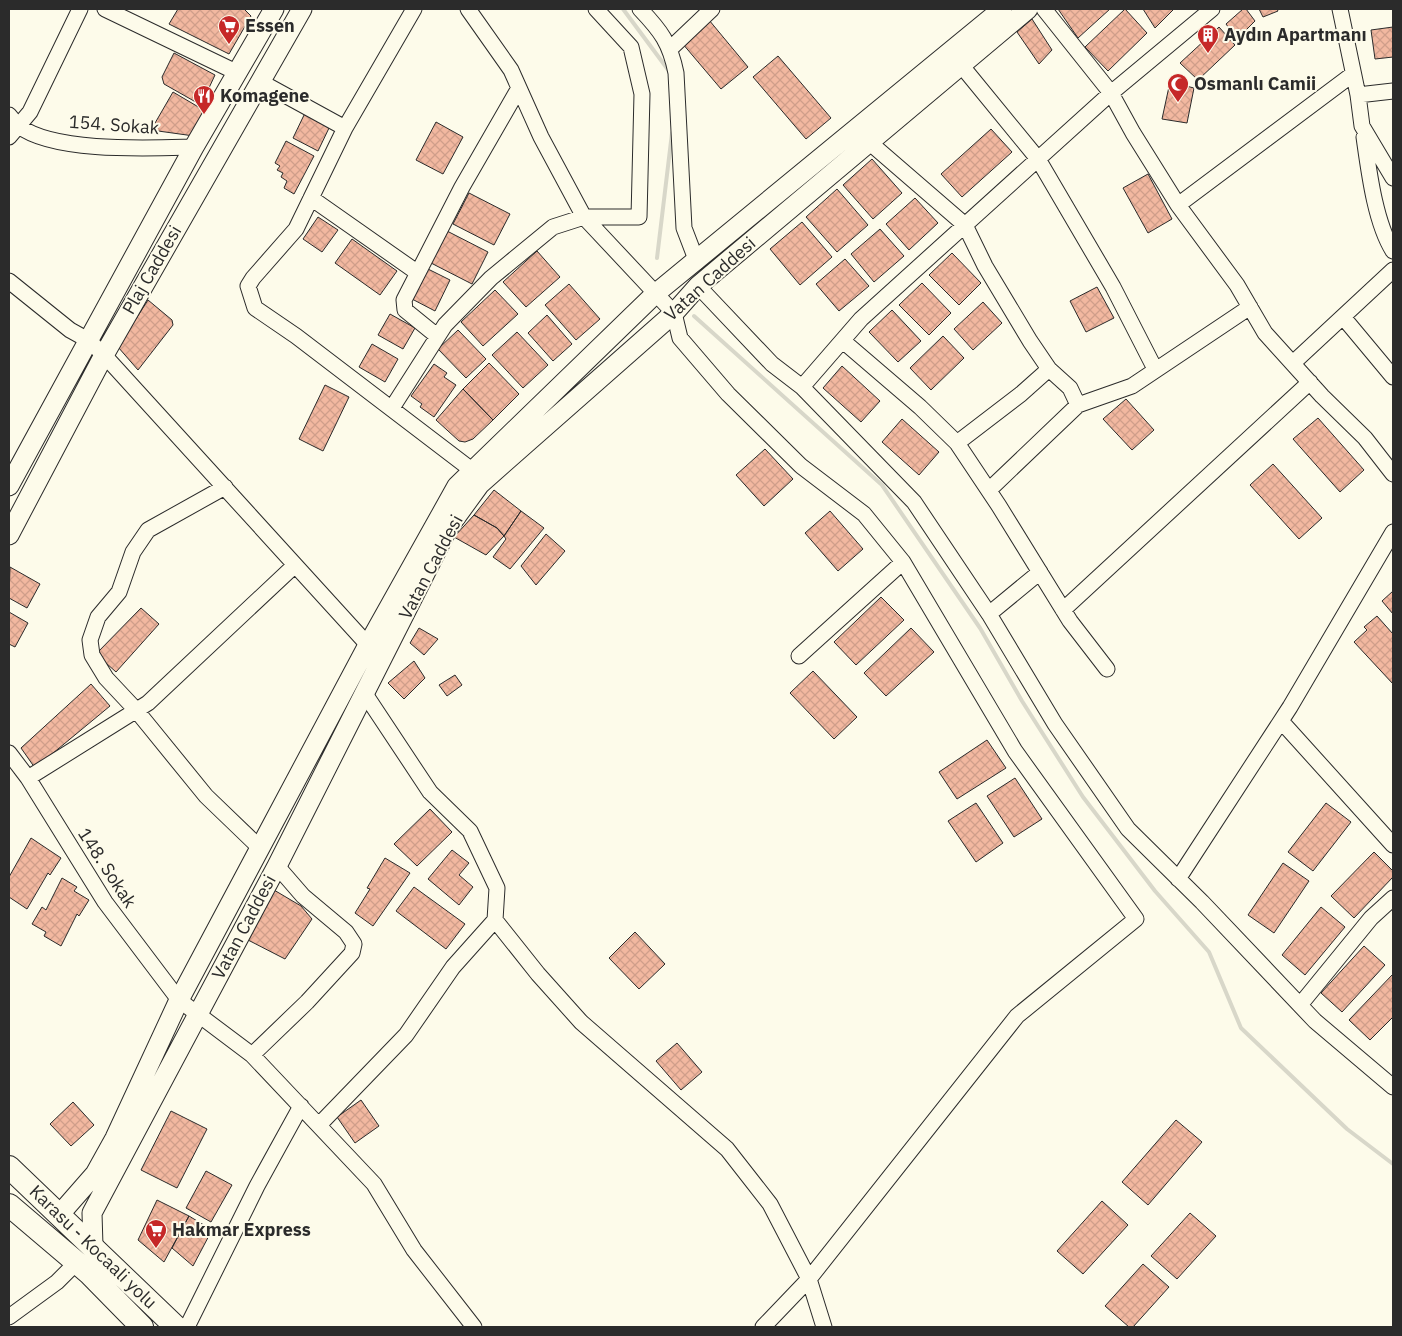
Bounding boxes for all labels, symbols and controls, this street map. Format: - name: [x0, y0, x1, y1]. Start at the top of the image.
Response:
- supermarket icon: Essen: [217, 14, 241, 45]
- place label: Essen: [245, 14, 295, 37]
- building icon: Aydın Apartmanı: [1196, 23, 1220, 54]
- place label: Aydın Apartmanı: [1224, 23, 1367, 46]
- mosque icon: Osmanlı Camii: [1166, 72, 1190, 103]
- place label: Osmanlı Camii: [1194, 72, 1316, 95]
- restaurant icon: Komagene: [192, 84, 216, 115]
- place label: Komagene: [220, 84, 309, 107]
- street label: 154. Sokak: [68, 110, 161, 139]
- street label: Plaj Caddesi: [117, 221, 186, 318]
- street label: Vatan Caddesi: [659, 232, 760, 326]
- street label: Vatan Caddesi: [393, 510, 468, 623]
- street label: 148. Sokak: [73, 823, 142, 912]
- street label: Vatan Caddesi: [206, 870, 281, 983]
- street label: Karasu - Kocaali yolu: [25, 1180, 162, 1313]
- supermarket icon: Hakmar Express: [144, 1218, 168, 1249]
- place label: Hakmar Express: [172, 1218, 311, 1241]

